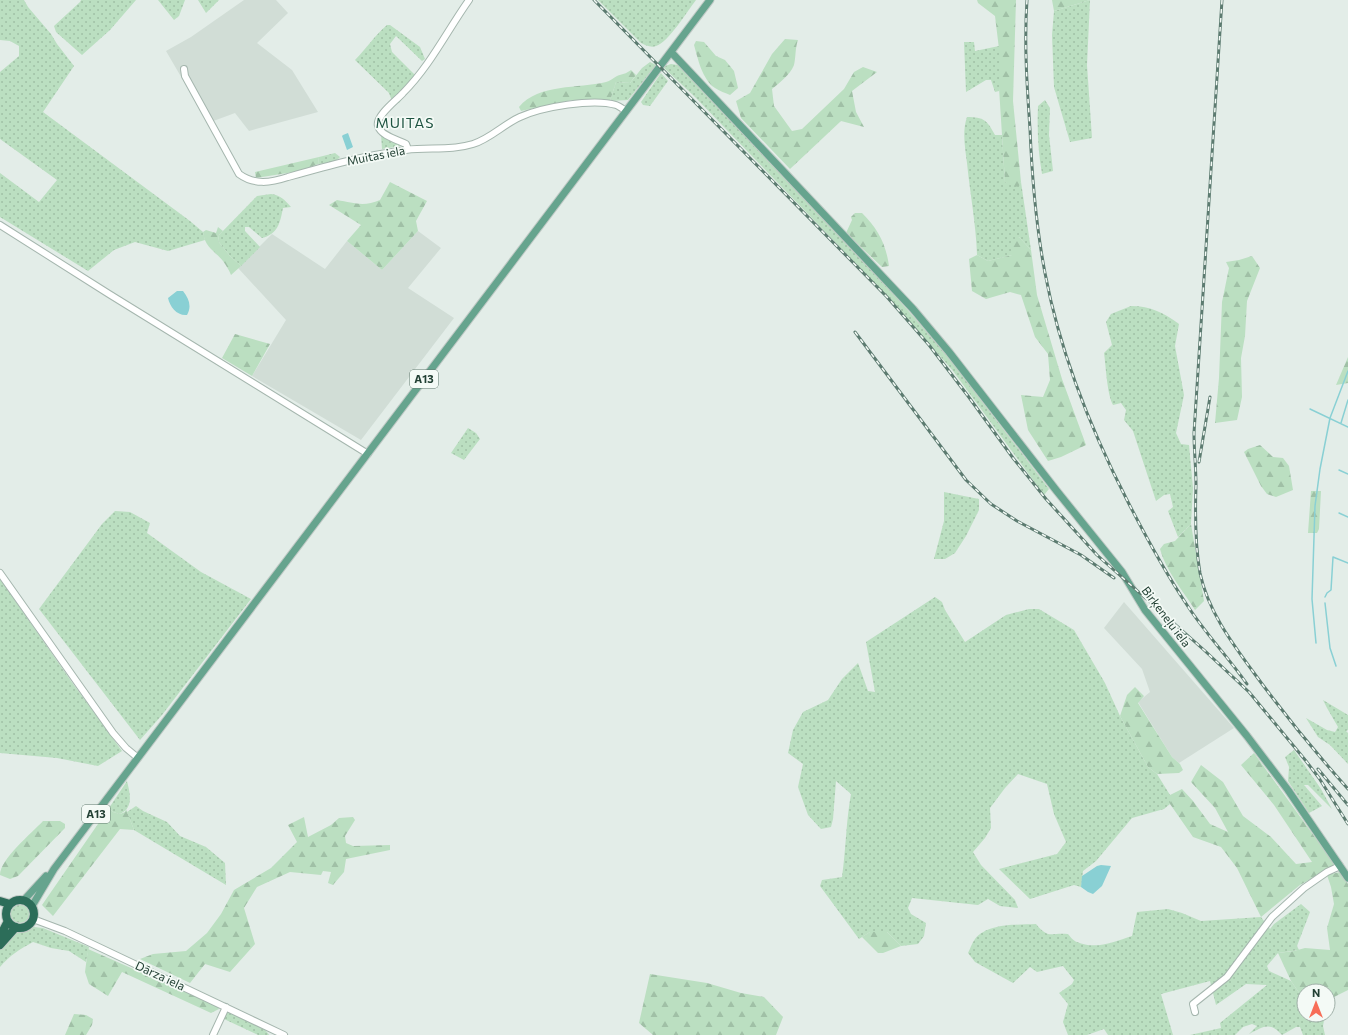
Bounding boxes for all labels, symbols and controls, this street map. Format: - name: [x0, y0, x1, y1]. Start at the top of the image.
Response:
- district label: MUITAS: [375, 114, 435, 131]
- street label: Muitas iela: [346, 143, 406, 168]
- road number: A13: [410, 370, 438, 388]
- street label: Birķeneļu iela: [1138, 583, 1194, 651]
- road number: A13: [82, 805, 110, 823]
- street label: Dārza iela: [133, 958, 187, 993]
- north arrow: [1296, 983, 1336, 1023]
- text: N: [1312, 986, 1320, 999]

